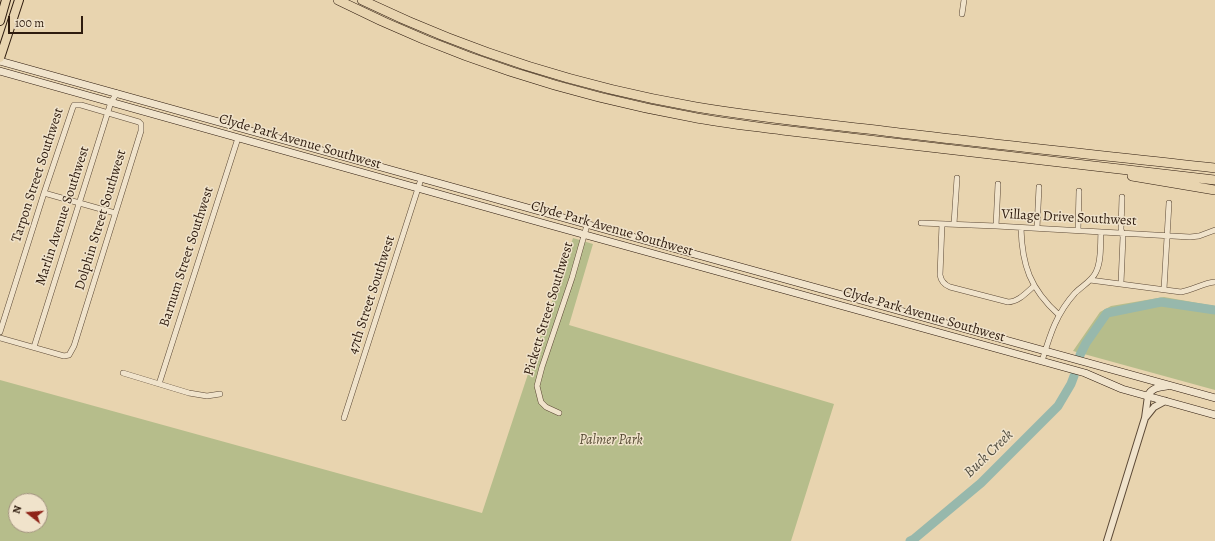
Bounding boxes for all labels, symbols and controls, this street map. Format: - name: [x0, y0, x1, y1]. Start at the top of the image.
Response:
- scale bar: [10, 8, 85, 34]
- text: 100 m: [15, 15, 44, 31]
- street label: Tarpon Street Southwest: [8, 106, 68, 244]
- street label: Clyde Park Avenue Southwest: [217, 111, 383, 173]
- street label: Marlin Avenue Southwest: [33, 144, 93, 288]
- street label: Dolphin Street Southwest: [72, 148, 130, 292]
- street label: Barnum Street Southwest: [156, 185, 218, 329]
- street label: Clyde Park Avenue Southwest: [529, 198, 695, 260]
- street label: Village Drive Southwest: [1001, 206, 1137, 230]
- street label: 47th Street Southwest: [345, 233, 399, 357]
- street label: Pickett Street Southwest: [521, 240, 577, 378]
- street label: Clyde Park Avenue Southwest: [841, 284, 1007, 346]
- water label: Buck Creek: [961, 426, 1017, 482]
- park label: Palmer Park: [579, 433, 643, 449]
- north arrow: [8, 493, 48, 533]
- text: N: [9, 504, 25, 516]

